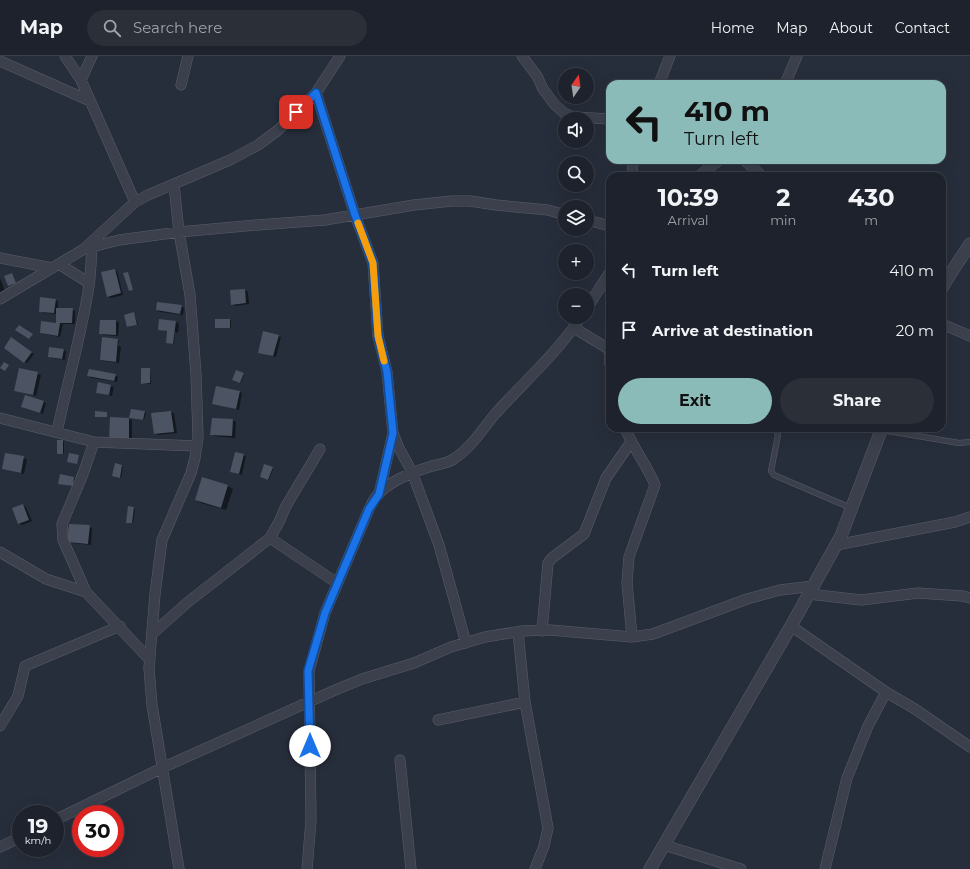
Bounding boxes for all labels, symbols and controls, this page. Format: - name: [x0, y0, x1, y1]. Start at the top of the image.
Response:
- search box: [87, 10, 367, 46]
- text: Map: [20, 16, 63, 39]
- icon: search: [101, 17, 123, 39]
- text: Search here: [133, 18, 222, 37]
- text: Home: [711, 19, 754, 37]
- text: Map: [776, 19, 807, 37]
- text: About: [829, 19, 873, 37]
- text: Contact: [895, 19, 950, 37]
- north arrow: [558, 68, 594, 104]
- map controls: [558, 68, 594, 324]
- text: 410 m: [684, 94, 770, 128]
- pin: [279, 95, 313, 129]
- icon: left: [618, 96, 670, 148]
- icon: arrive: [285, 101, 307, 123]
- button: sound: [558, 112, 594, 148]
- text: Turn left: [684, 128, 759, 150]
- button: search: [558, 156, 594, 192]
- text: 10:39: [657, 183, 719, 212]
- text: 2: [776, 183, 790, 212]
- text: 430: [848, 183, 895, 212]
- button: layers: [558, 200, 594, 236]
- text: Arrival: [668, 212, 709, 228]
- text: min: [770, 212, 796, 228]
- text: m: [864, 212, 878, 228]
- button: +: [558, 244, 594, 280]
- icon: left: [618, 259, 640, 281]
- text: Turn left: [652, 261, 719, 280]
- text: 410 m: [889, 261, 934, 280]
- button: −: [558, 288, 594, 324]
- icon: arrive: [618, 319, 640, 341]
- text: Arrive at destination: [652, 321, 813, 340]
- text: 20 m: [896, 321, 934, 340]
- button: Exit: [618, 378, 772, 424]
- button: Share: [780, 378, 934, 424]
- position arrow: [289, 725, 331, 767]
- speed limit sign: 30: [72, 805, 124, 857]
- text: 19: [28, 814, 48, 838]
- text: km/h: [25, 834, 51, 847]

